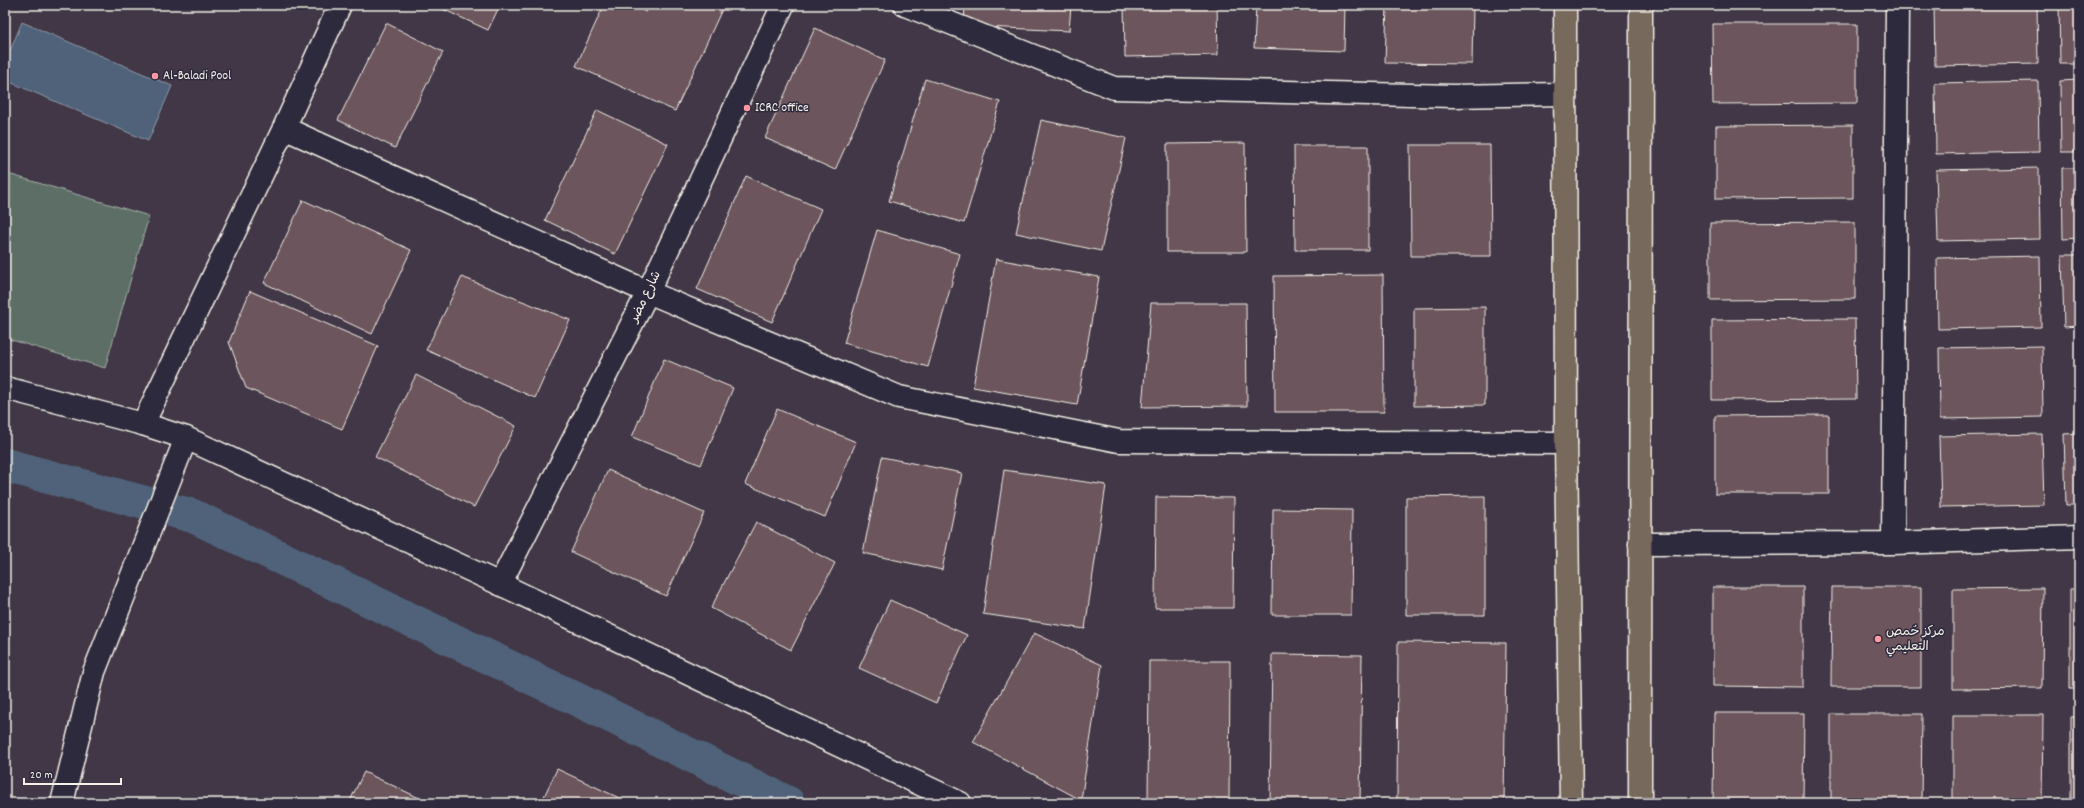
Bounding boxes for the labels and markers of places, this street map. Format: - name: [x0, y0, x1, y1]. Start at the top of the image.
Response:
- place label: Al-Baladi Pool: [163, 67, 231, 86]
- marker: Al-Baladi Pool: [150, 71, 160, 81]
- place label: ICRC office: [755, 99, 809, 118]
- marker: ICRC office: [742, 103, 752, 113]
- place label: مركز حُمص التعليمي: [1886, 623, 1945, 657]
- marker: مركز حُمص التعليمي: [1873, 634, 1883, 644]

